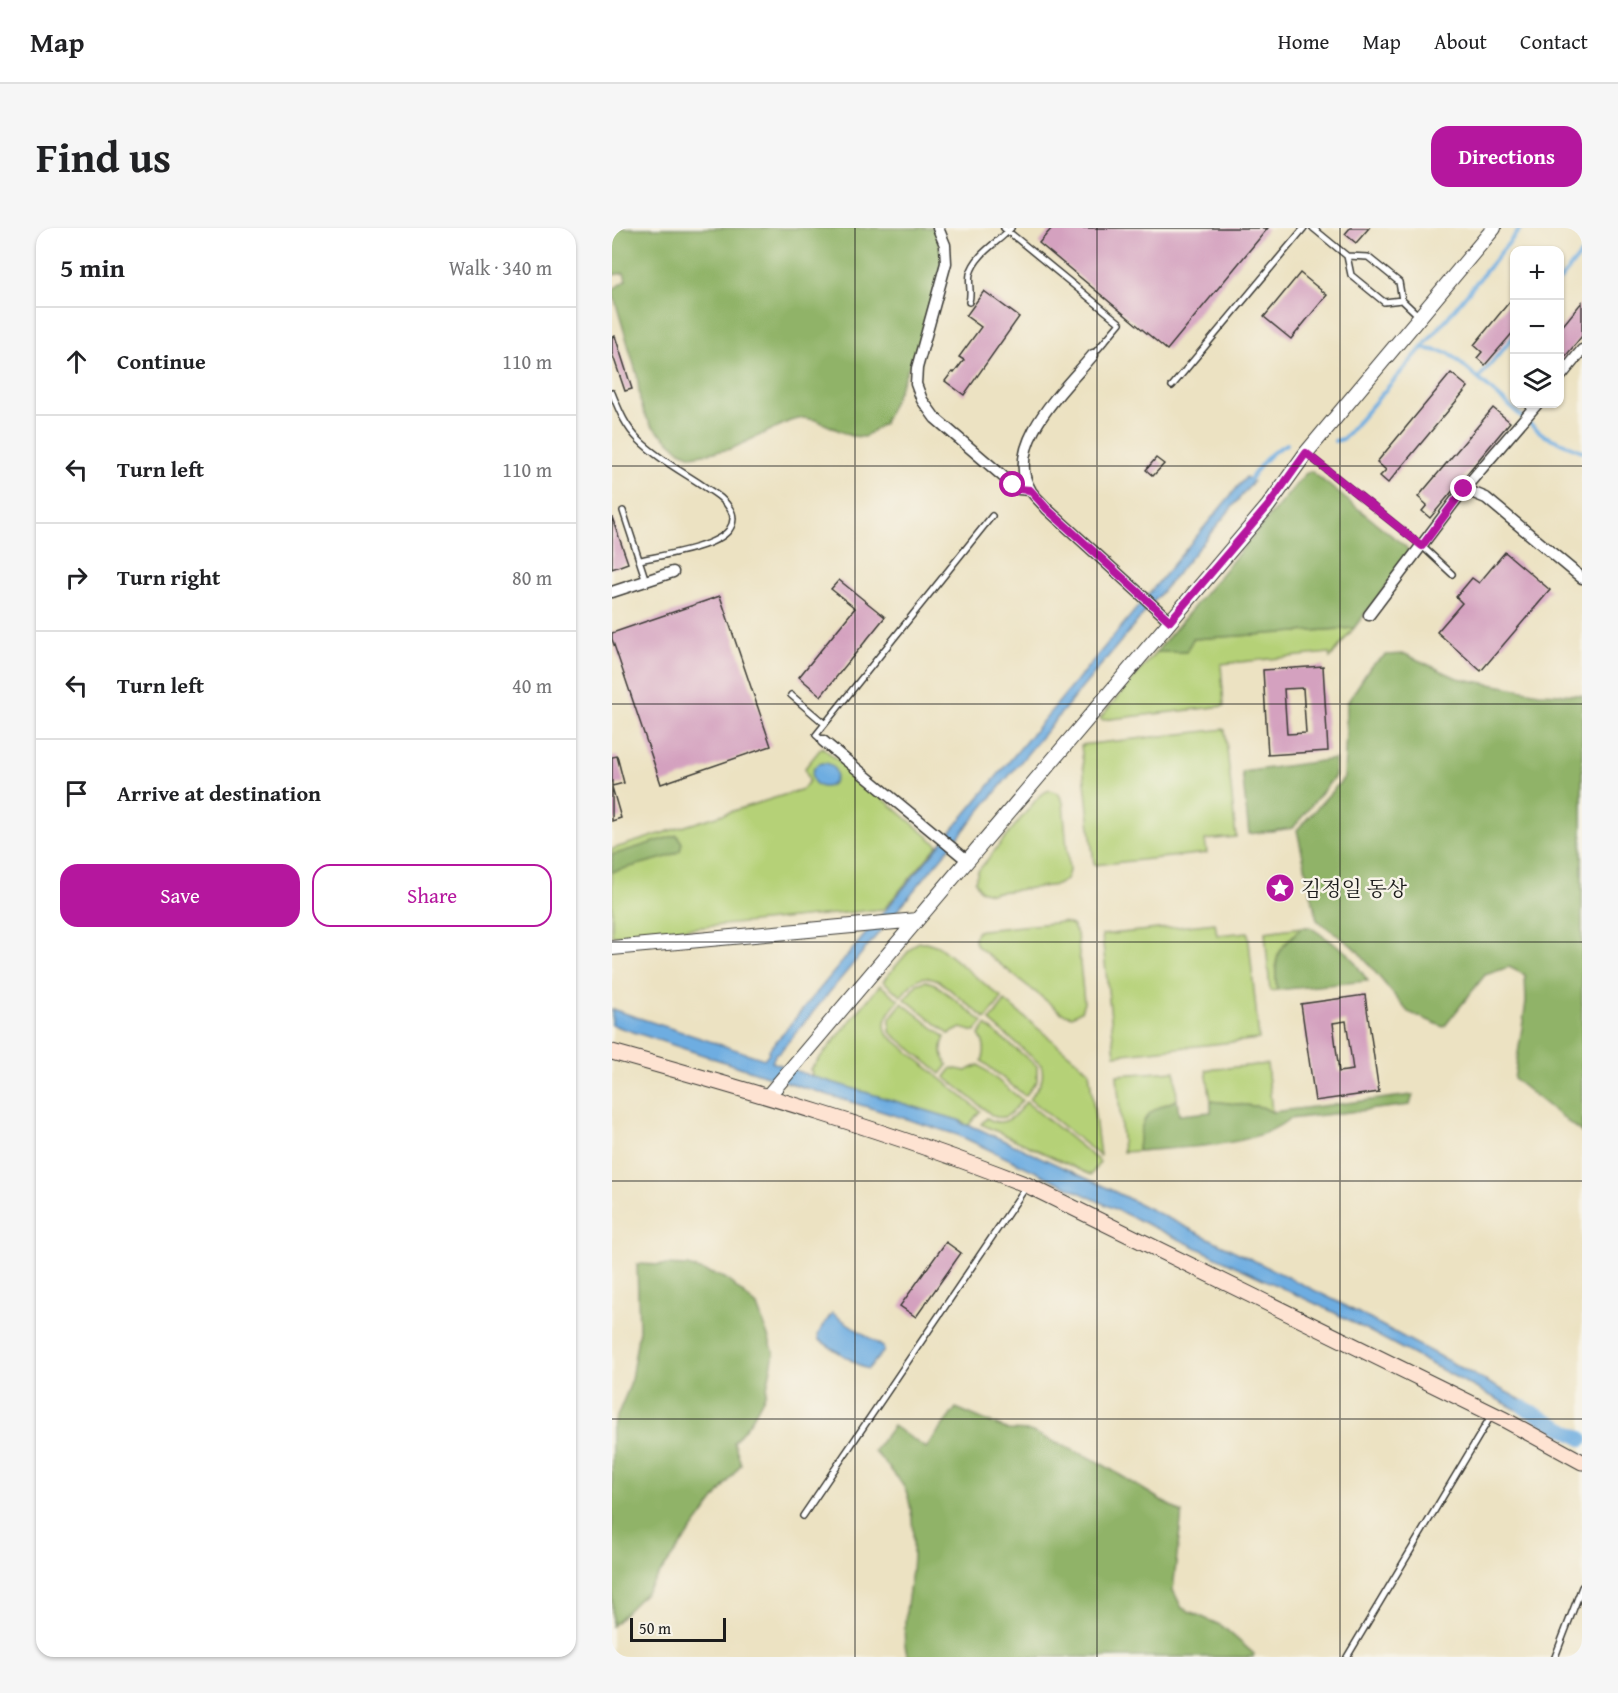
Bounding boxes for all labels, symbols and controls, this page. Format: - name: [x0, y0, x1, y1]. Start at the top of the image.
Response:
- text: Map: [30, 21, 84, 62]
- text: Home: [1278, 26, 1329, 57]
- text: Map: [1362, 26, 1401, 57]
- text: About: [1434, 26, 1487, 57]
- text: Contact: [1520, 26, 1588, 57]
- text: Find us: [36, 126, 171, 187]
- button: Directions: [1431, 126, 1582, 187]
- map controls: [1510, 246, 1564, 408]
- button: +: [1510, 246, 1564, 300]
- text: 5 min: [60, 248, 125, 287]
- text: Walk · 340 m: [449, 253, 552, 282]
- button: −: [1510, 300, 1564, 354]
- icon: ahead: [60, 345, 93, 378]
- text: Continue: [117, 345, 206, 377]
- text: 110 m: [502, 347, 552, 376]
- button: layers: [1510, 354, 1564, 408]
- icon: left: [60, 453, 93, 486]
- text: Turn left: [117, 453, 204, 485]
- text: 110 m: [502, 455, 552, 484]
- route start: [999, 471, 1025, 497]
- route end: [1450, 475, 1476, 501]
- icon: right: [60, 561, 93, 594]
- text: Turn right: [117, 561, 220, 593]
- text: 80 m: [512, 563, 552, 592]
- icon: left: [60, 669, 93, 702]
- text: Turn left: [117, 669, 204, 701]
- text: 40 m: [512, 671, 552, 700]
- icon: arrive: [60, 777, 93, 810]
- text: Arrive at destination: [117, 777, 321, 809]
- button: Save: [60, 864, 300, 927]
- button: Share: [312, 864, 552, 927]
- place icon: 김정일 동상: [1264, 872, 1296, 904]
- place label: 김정일 동상: [1301, 873, 1408, 904]
- scale bar: [630, 1615, 726, 1642]
- text: 50 m: [639, 1616, 671, 1640]

